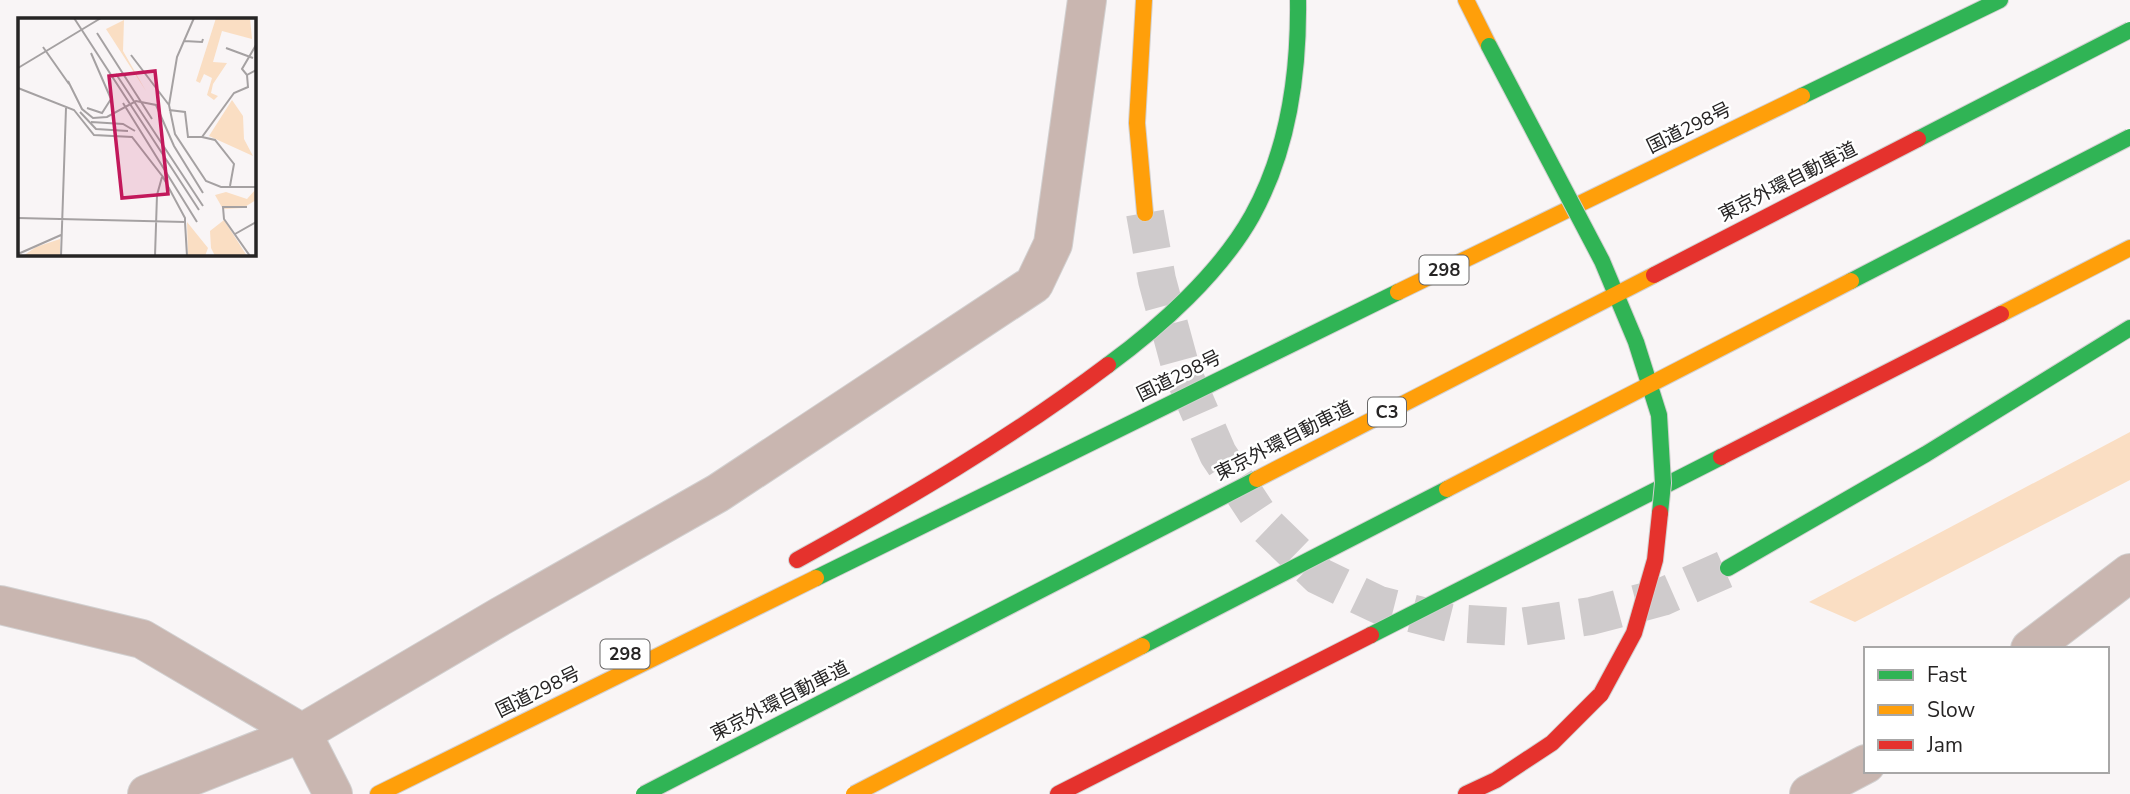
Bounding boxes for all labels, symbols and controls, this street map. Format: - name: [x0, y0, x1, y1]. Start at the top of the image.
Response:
- inset map: [18, 18, 256, 256]
- street label: 国道298号: [1642, 96, 1736, 160]
- street label: 東京外環自動車道: [1714, 136, 1862, 228]
- road number: 298: [1420, 256, 1468, 284]
- street label: 国道298号: [1132, 344, 1226, 408]
- street label: 東京外環自動車道: [1210, 395, 1358, 487]
- road number: C3: [1368, 398, 1406, 426]
- road number: 298: [600, 640, 650, 668]
- legend: [1864, 647, 2109, 773]
- street label: 東京外環自動車道: [706, 655, 854, 747]
- street label: 国道298号: [491, 660, 585, 724]
- text: Fast: [1927, 661, 1967, 689]
- text: Slow: [1927, 696, 1976, 724]
- text: Jam: [1926, 731, 1963, 759]

